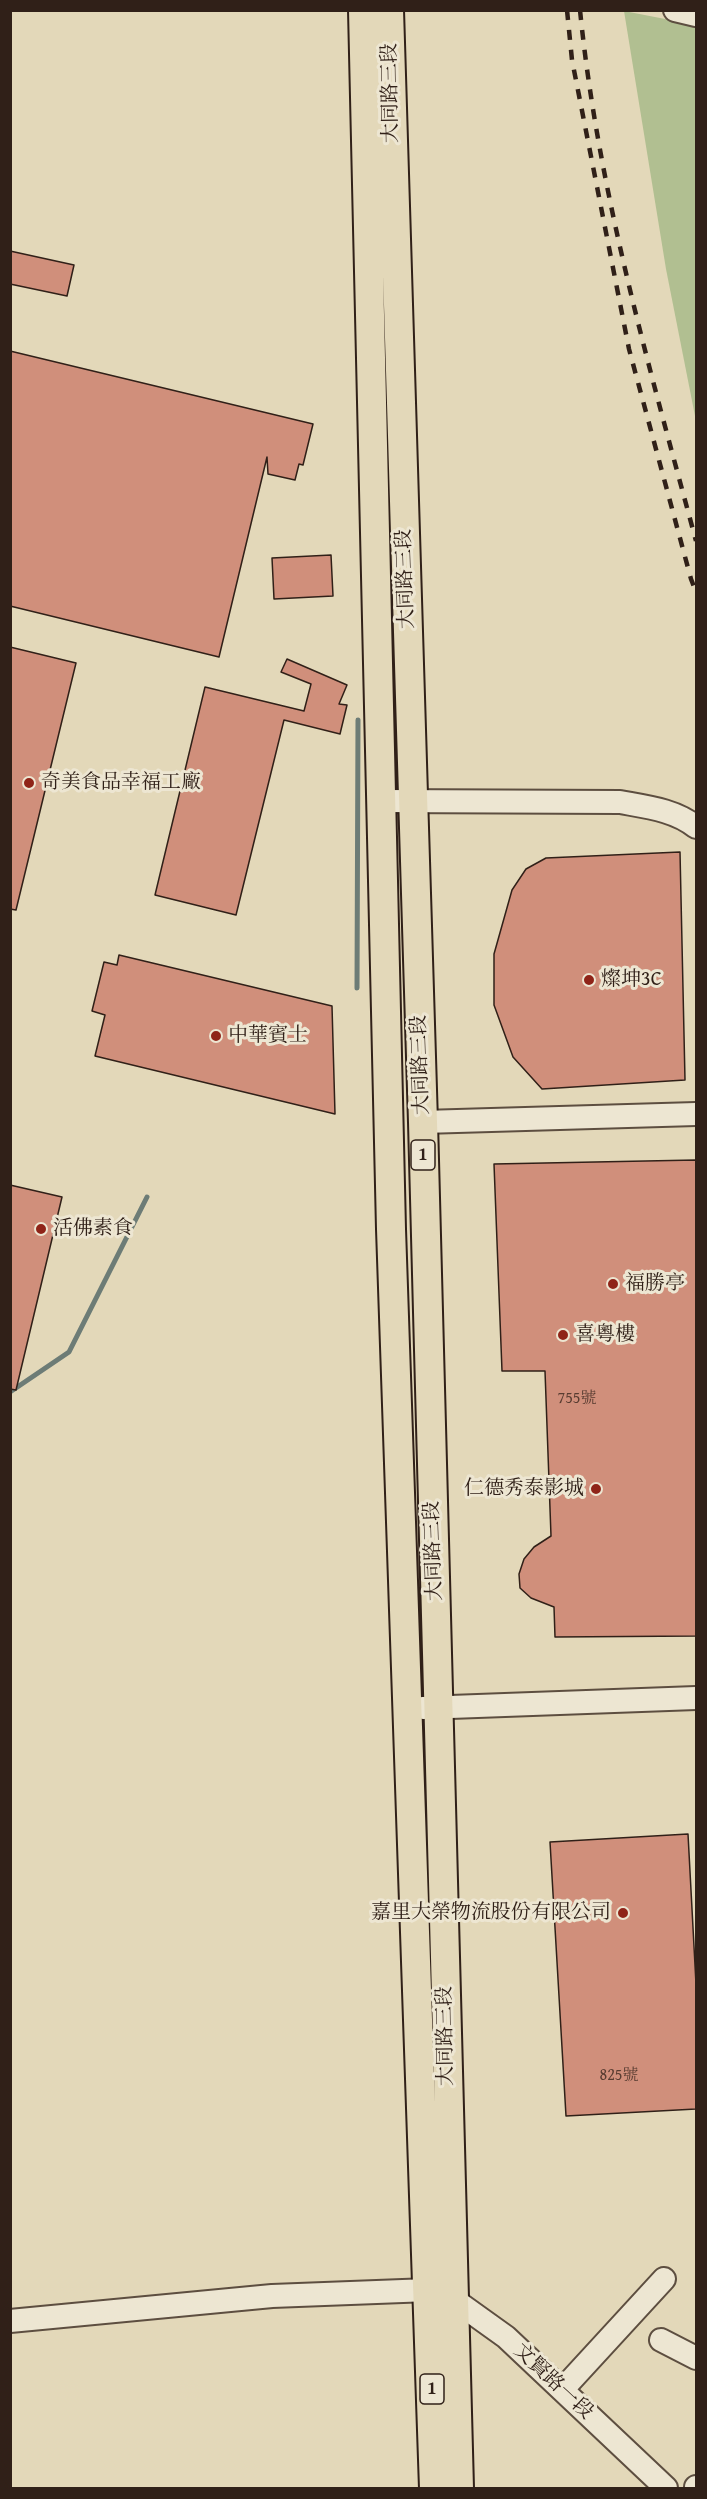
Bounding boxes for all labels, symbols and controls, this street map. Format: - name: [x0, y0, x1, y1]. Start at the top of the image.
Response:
- street label: 大同路三段: [378, 43, 404, 143]
- street label: 大同路三段: [392, 529, 420, 629]
- place label: 奇美食品幸福工廠: [41, 771, 201, 795]
- marker: 奇美食品幸福工廠: [22, 776, 36, 790]
- place label: 燦坤3C: [601, 968, 661, 992]
- marker: 燦坤3C: [582, 973, 596, 987]
- street label: 大同路三段: [407, 1015, 435, 1115]
- place label: 中華賓士: [228, 1024, 308, 1048]
- marker: 中華賓士: [209, 1029, 223, 1043]
- road number: 1: [411, 1140, 435, 1170]
- place label: 活佛素食: [53, 1217, 133, 1241]
- marker: 活佛素食: [34, 1222, 48, 1236]
- place label: 福勝亭: [625, 1272, 685, 1296]
- marker: 福勝亭: [606, 1277, 620, 1291]
- place label: 喜粵樓: [575, 1323, 635, 1347]
- marker: 喜粵樓: [556, 1328, 570, 1342]
- house number: 755號: [557, 1389, 597, 1409]
- place label: 仁德秀泰影城: [464, 1477, 584, 1501]
- marker: 仁德秀泰影城: [589, 1482, 603, 1496]
- street label: 大同路三段: [420, 1501, 448, 1601]
- place label: 嘉里大榮物流股份有限公司: [371, 1901, 611, 1925]
- marker: 嘉里大榮物流股份有限公司: [616, 1906, 630, 1920]
- street label: 大同路三段: [433, 1986, 459, 2086]
- house number: 825號: [599, 2066, 639, 2086]
- street label: 文賢路一段: [508, 2339, 598, 2425]
- road number: 1: [420, 2374, 444, 2404]

